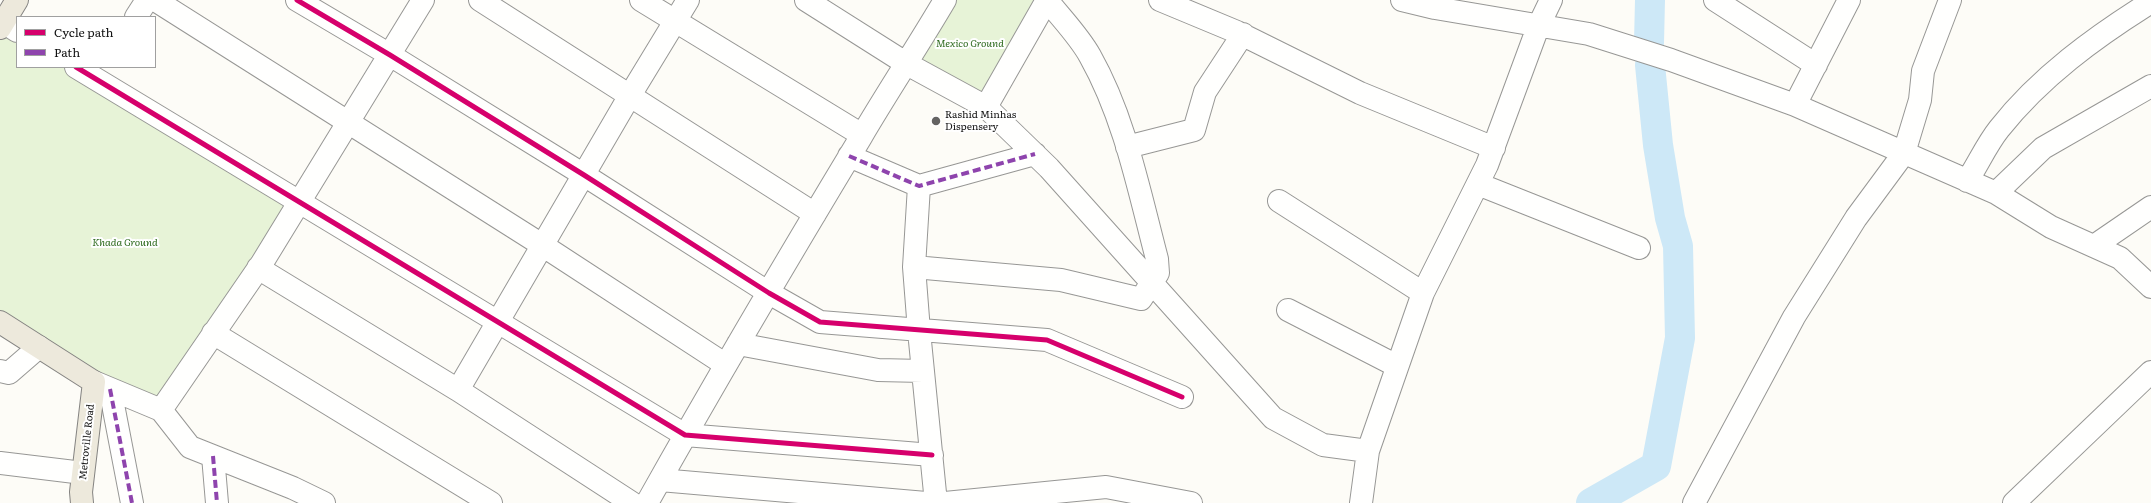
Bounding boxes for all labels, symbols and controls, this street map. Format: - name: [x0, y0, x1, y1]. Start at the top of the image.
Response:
- legend: [16, 16, 156, 68]
- text: Cycle path: [54, 23, 114, 41]
- park label: Mexico Ground: [936, 38, 1004, 50]
- text: Path: [54, 43, 80, 61]
- place label: Rashid Minhas Dispensery: [945, 109, 1016, 132]
- marker: Rashid Minhas Dispensery: [930, 115, 942, 127]
- park label: Khada Ground: [92, 237, 158, 249]
- street label: Metroville Road: [77, 403, 97, 481]

